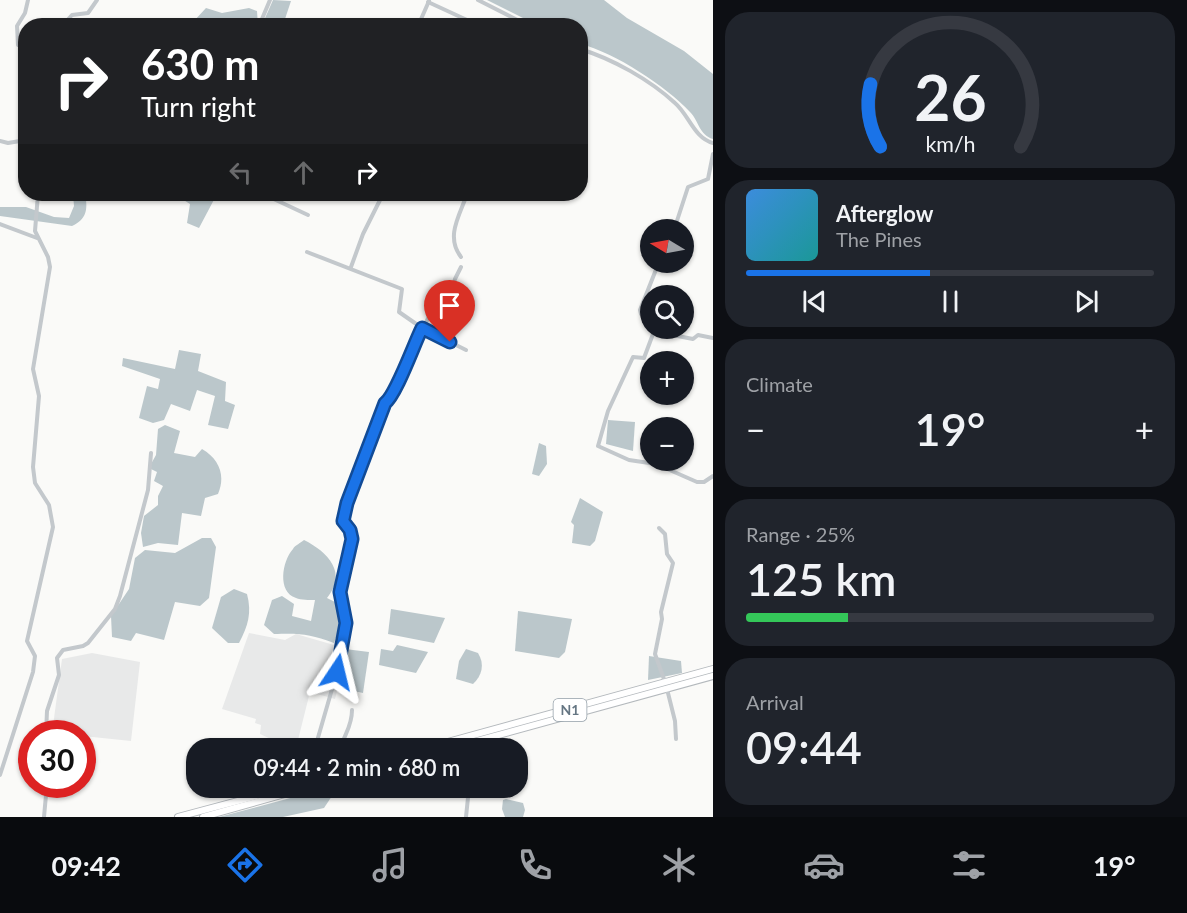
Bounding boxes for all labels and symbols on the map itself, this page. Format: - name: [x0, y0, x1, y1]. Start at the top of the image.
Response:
- north arrow: [640, 219, 694, 273]
- pin: [424, 280, 475, 342]
- position arrow: [305, 640, 369, 704]
- road number: N1: [554, 699, 586, 721]
- speed limit sign: 30: [18, 720, 96, 798]

